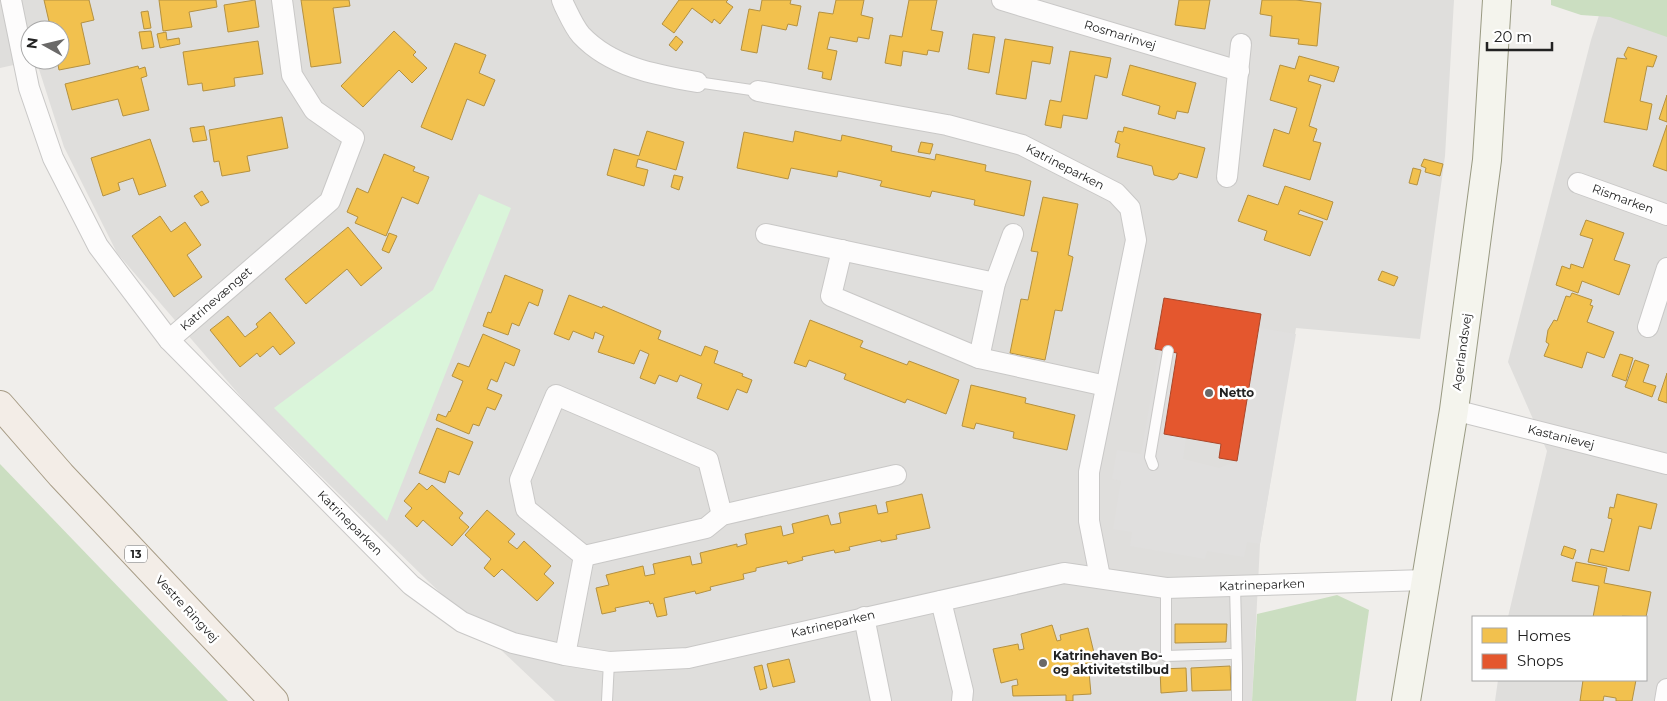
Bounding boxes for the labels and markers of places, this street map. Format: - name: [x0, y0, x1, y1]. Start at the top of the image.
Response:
- place label: Netto: [1219, 385, 1254, 400]
- marker: Netto: [1203, 387, 1215, 399]
- place label: Katrinehaven Bo- og aktivitetstilbud: [1053, 648, 1169, 677]
- marker: Katrinehaven Bo- og aktivitetstilbud: [1037, 657, 1049, 669]

